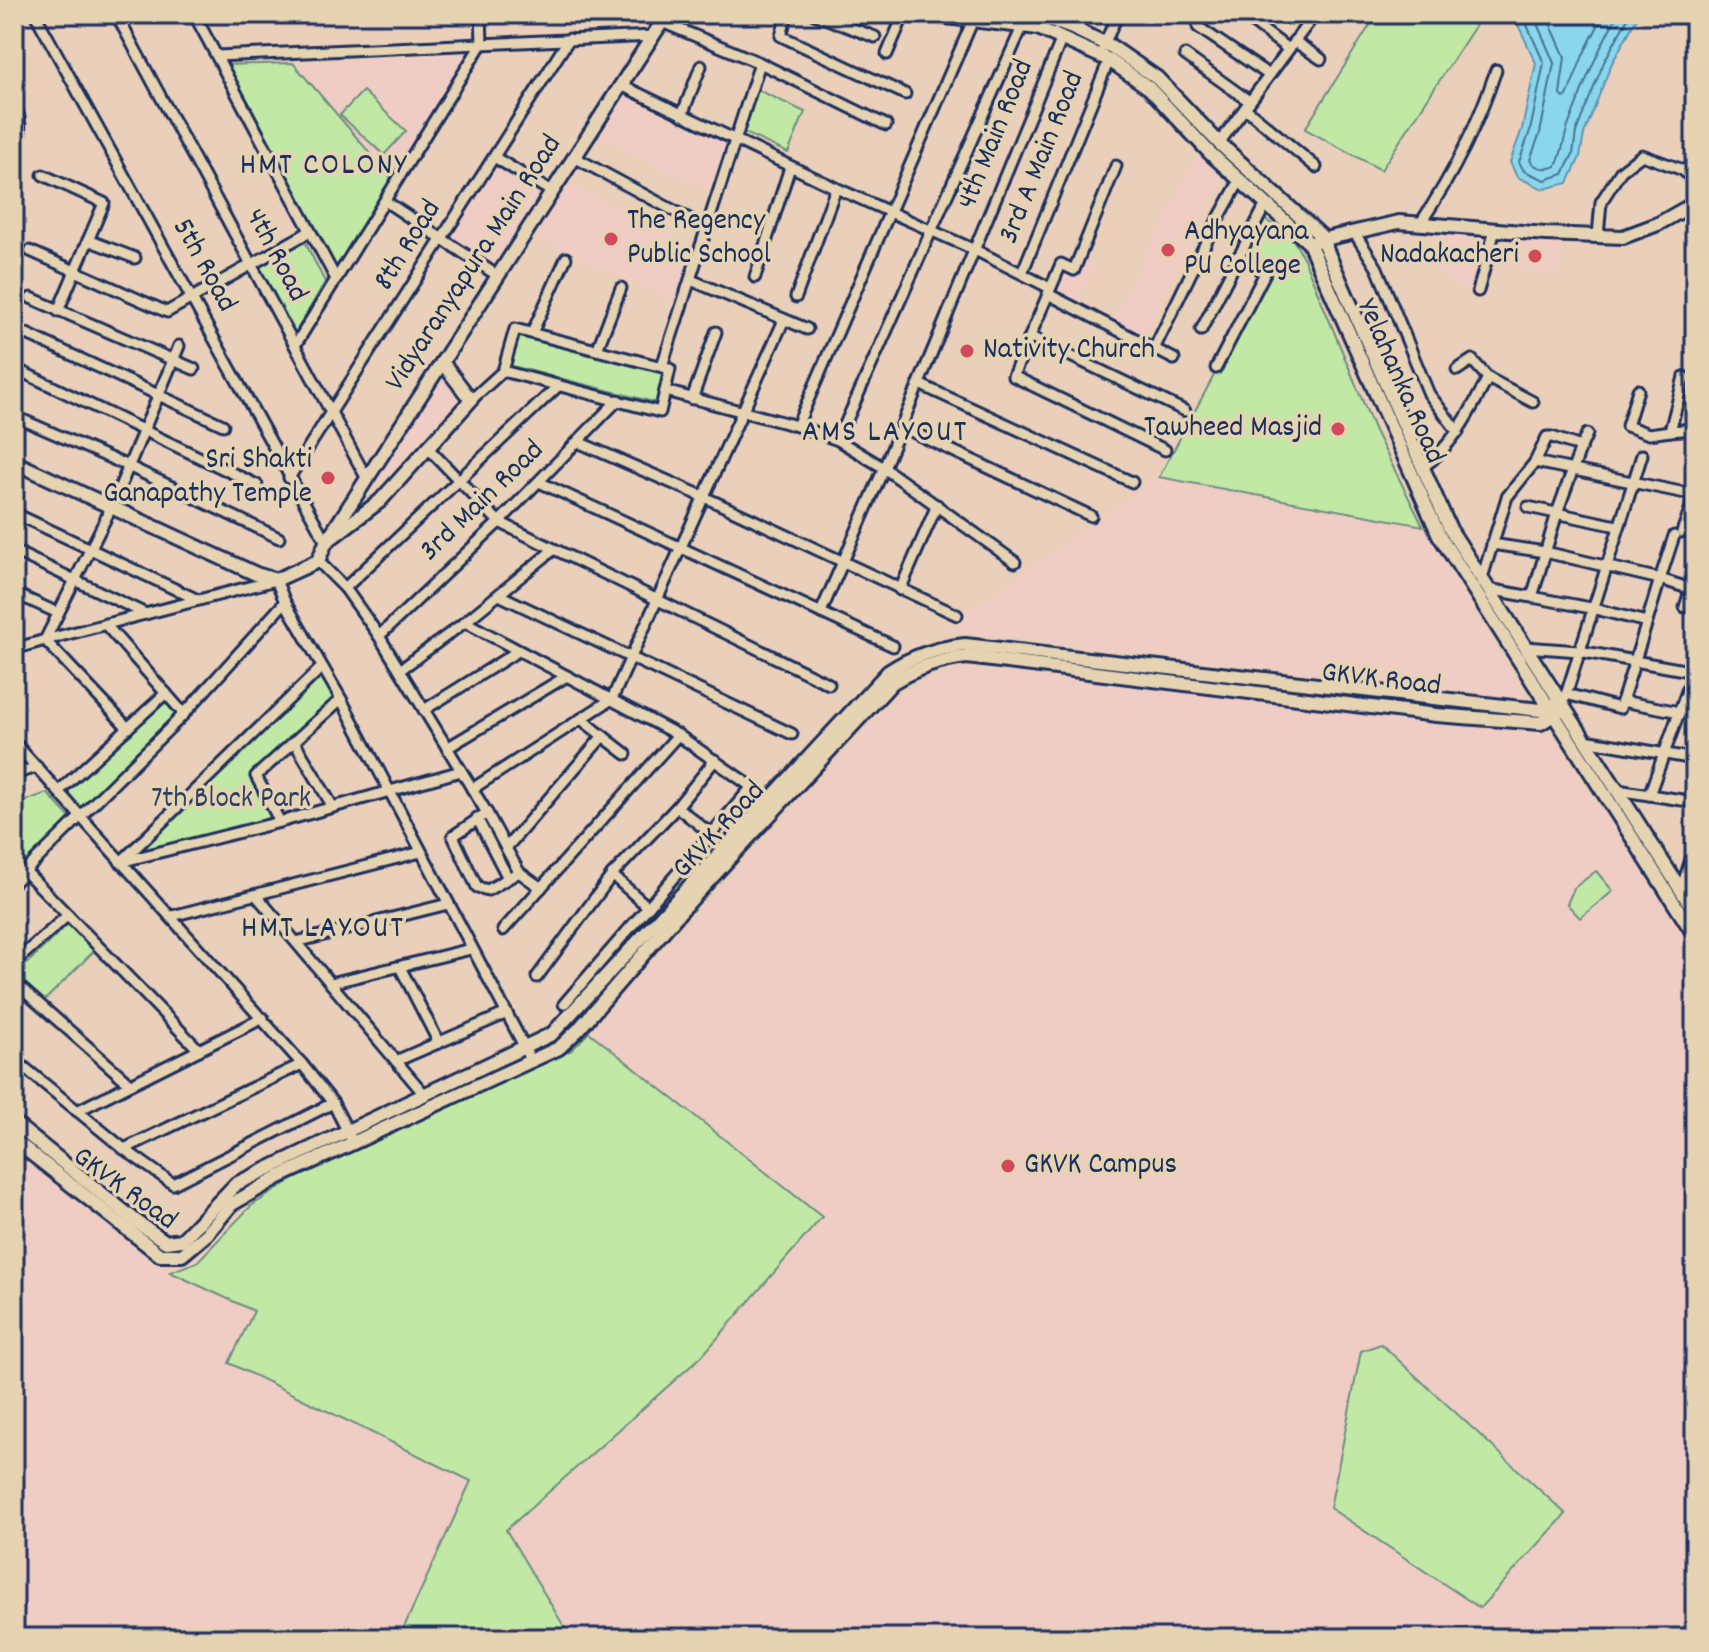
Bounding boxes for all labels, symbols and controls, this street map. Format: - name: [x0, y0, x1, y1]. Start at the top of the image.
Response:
- street label: 4th Main Road: [947, 54, 1047, 216]
- street label: 3rd A Main Road: [989, 65, 1097, 251]
- street label: Vidyaranyapura Main Road: [376, 127, 574, 401]
- district label: HMT COLONY: [240, 144, 408, 190]
- street label: 8th Road: [364, 192, 454, 300]
- place label: The Regency Public School: [627, 201, 771, 278]
- street label: 4th Road: [232, 202, 318, 310]
- street label: 5th Road: [160, 211, 246, 321]
- place label: Adhyayana PU College: [1184, 212, 1309, 289]
- marker: The Regency Public School: [602, 230, 620, 248]
- place label: Nadakacheri: [1380, 235, 1519, 278]
- marker: Adhyayana PU College: [1159, 241, 1177, 259]
- marker: Nadakacheri: [1526, 247, 1544, 265]
- street label: Yelahanka Road: [1343, 293, 1455, 471]
- place label: Nativity Church: [983, 330, 1155, 373]
- marker: Nativity Church: [958, 342, 976, 360]
- place label: Tawheed Masjid: [1144, 408, 1322, 451]
- district label: AMS LAYOUT: [802, 411, 968, 457]
- marker: Tawheed Masjid: [1329, 420, 1347, 438]
- street label: 3rd Main Road: [411, 431, 555, 573]
- place label: Sri Shakti Ganapathy Temple: [103, 440, 312, 517]
- marker: Sri Shakti Ganapathy Temple: [319, 469, 337, 487]
- street label: GKVK Road: [1319, 652, 1443, 710]
- street label: GKVK Road: [663, 772, 777, 890]
- park label: 7th Block Park: [151, 779, 311, 822]
- district label: HMT LAYOUT: [241, 907, 405, 953]
- street label: GKVK Road: [63, 1137, 185, 1243]
- place label: GKVK Campus: [1024, 1145, 1177, 1188]
- marker: GKVK Campus: [999, 1157, 1017, 1175]

